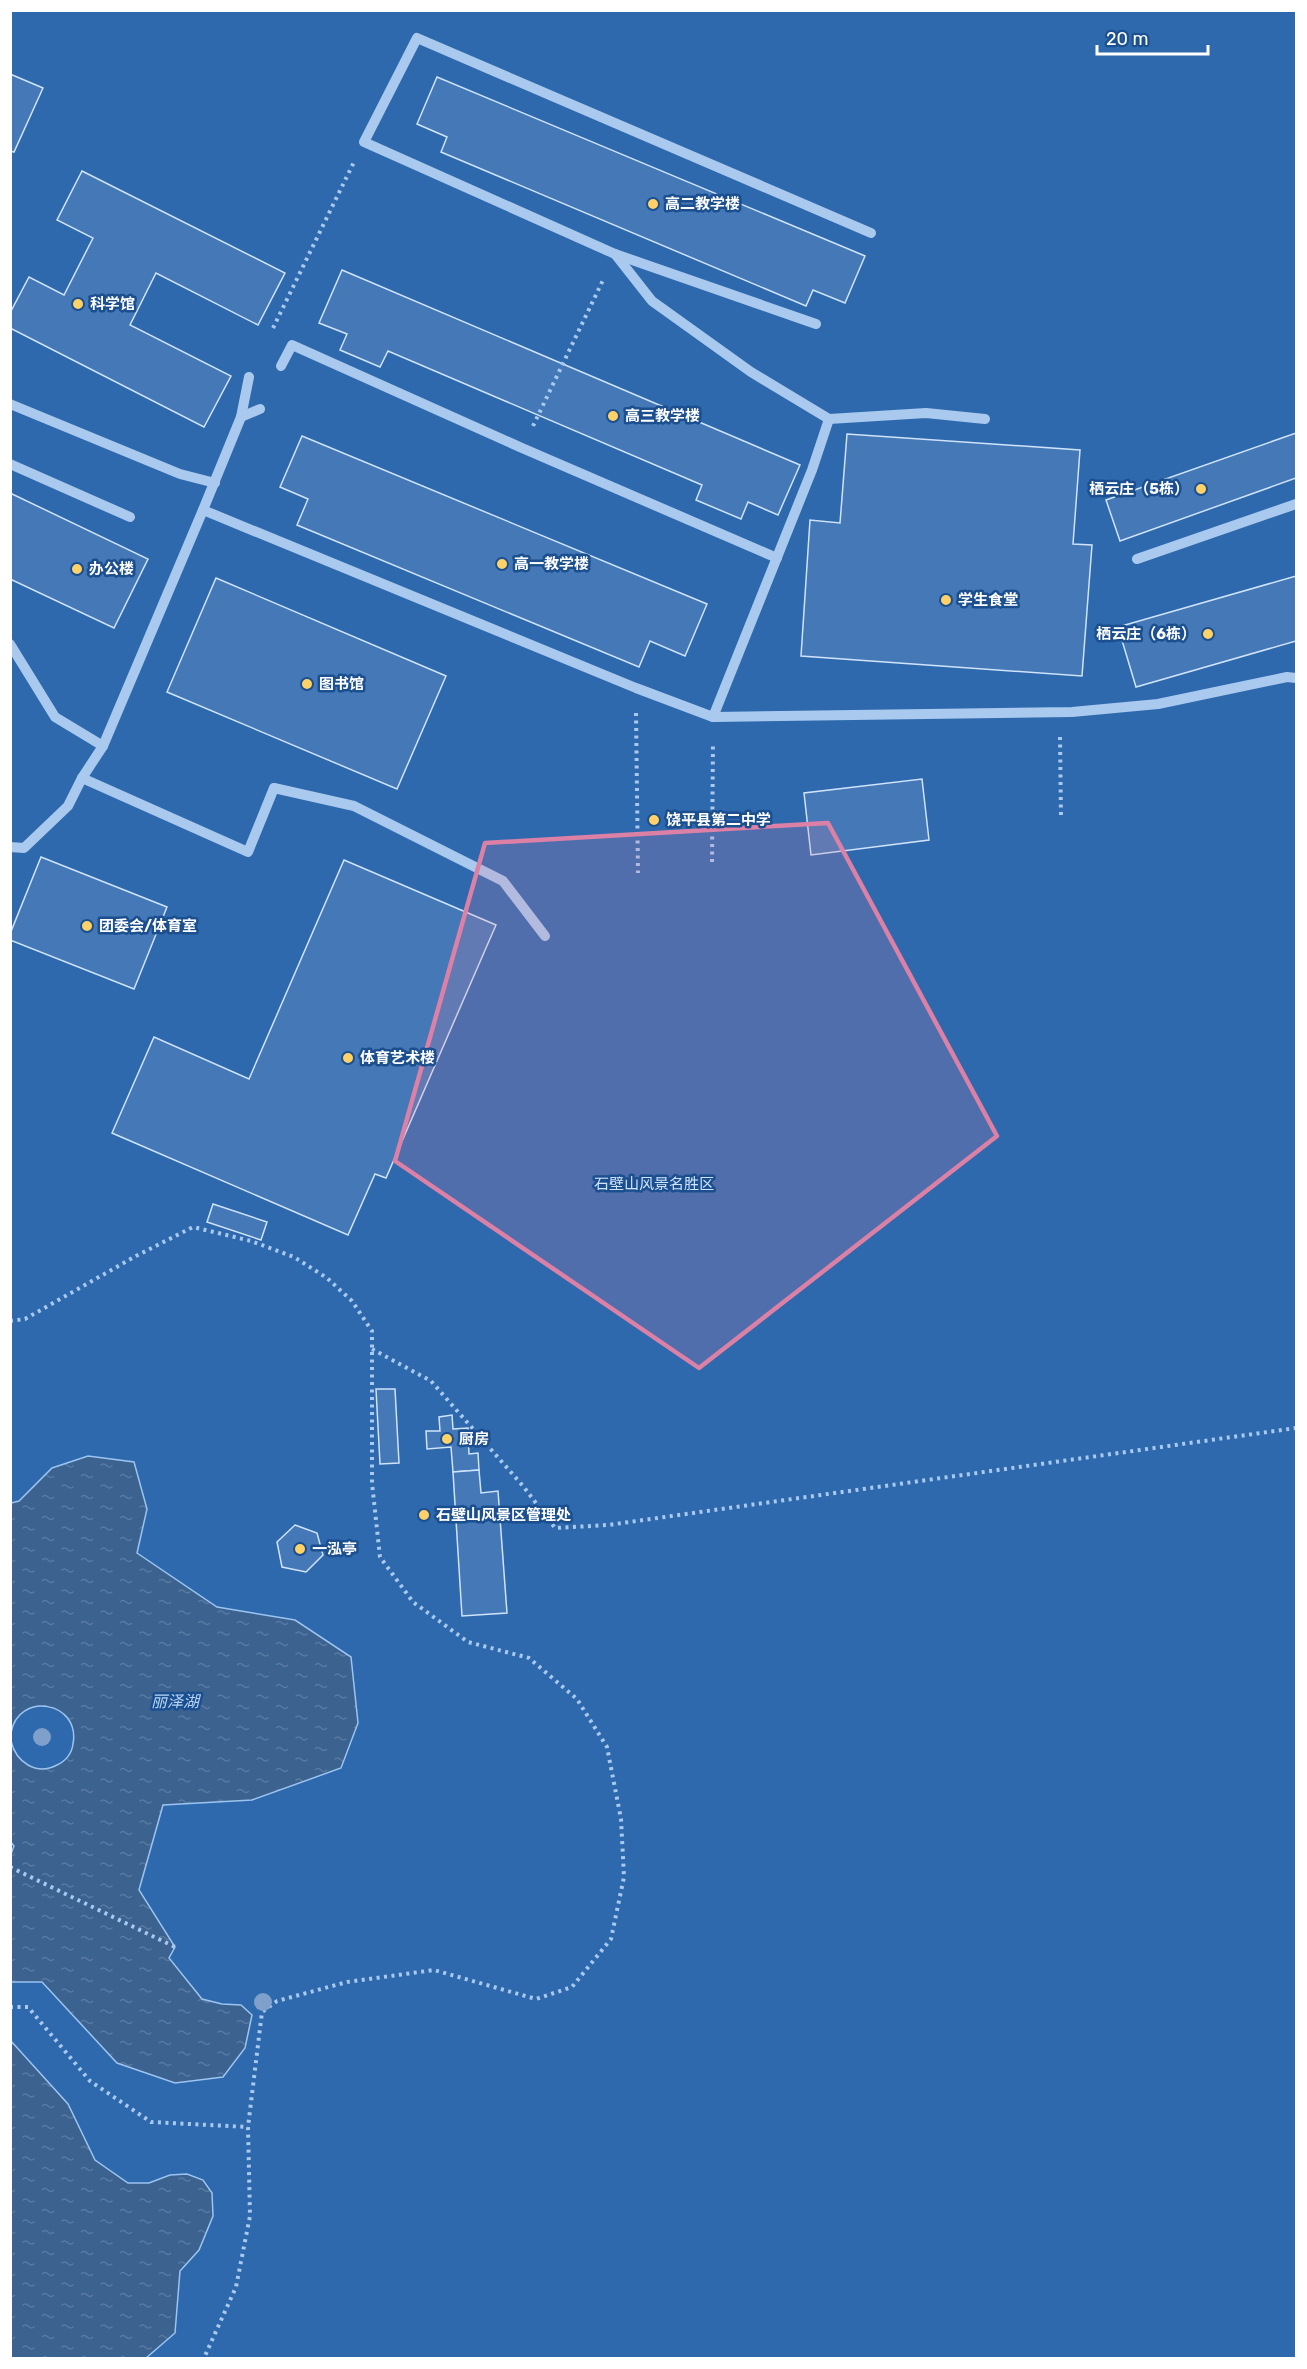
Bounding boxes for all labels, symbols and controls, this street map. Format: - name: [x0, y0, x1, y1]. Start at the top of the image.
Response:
- scale bar: [1097, 18, 1208, 56]
- text: 20 m: [1106, 28, 1148, 50]
- place label: 高二教学楼: [665, 195, 740, 213]
- marker: 高二教学楼: [646, 197, 660, 211]
- place label: 科学馆: [90, 295, 135, 313]
- marker: 科学馆: [71, 297, 85, 311]
- place label: 高三教学楼: [625, 407, 700, 425]
- marker: 高三教学楼: [606, 409, 620, 423]
- place label: 栖云庄（5栋）: [1089, 480, 1189, 498]
- marker: 栖云庄（5栋）: [1194, 482, 1208, 496]
- place label: 高一教学楼: [514, 555, 589, 573]
- marker: 高一教学楼: [495, 557, 509, 571]
- place label: 办公楼: [89, 560, 134, 578]
- marker: 办公楼: [70, 562, 84, 576]
- place label: 学生食堂: [958, 591, 1018, 609]
- marker: 学生食堂: [939, 593, 953, 607]
- place label: 栖云庄（6栋）: [1096, 625, 1196, 643]
- marker: 栖云庄（6栋）: [1201, 627, 1215, 641]
- place label: 图书馆: [319, 675, 364, 693]
- marker: 图书馆: [300, 677, 314, 691]
- place label: 饶平县第二中学: [666, 811, 771, 829]
- marker: 饶平县第二中学: [647, 813, 661, 827]
- place label: 团委会/体育室: [99, 917, 197, 935]
- marker: 团委会/体育室: [80, 919, 94, 933]
- place label: 体育艺术楼: [360, 1049, 435, 1067]
- marker: 体育艺术楼: [341, 1051, 355, 1065]
- park label: 石壁山风景名胜区: [594, 1175, 714, 1193]
- place label: 厨房: [459, 1430, 489, 1448]
- marker: 厨房: [440, 1432, 454, 1446]
- place label: 石壁山风景区管理处: [436, 1506, 571, 1524]
- marker: 石壁山风景区管理处: [417, 1508, 431, 1522]
- place label: 一泓亭: [312, 1540, 357, 1558]
- marker: 一泓亭: [293, 1542, 307, 1556]
- water label: 丽泽湖: [151, 1692, 202, 1711]

